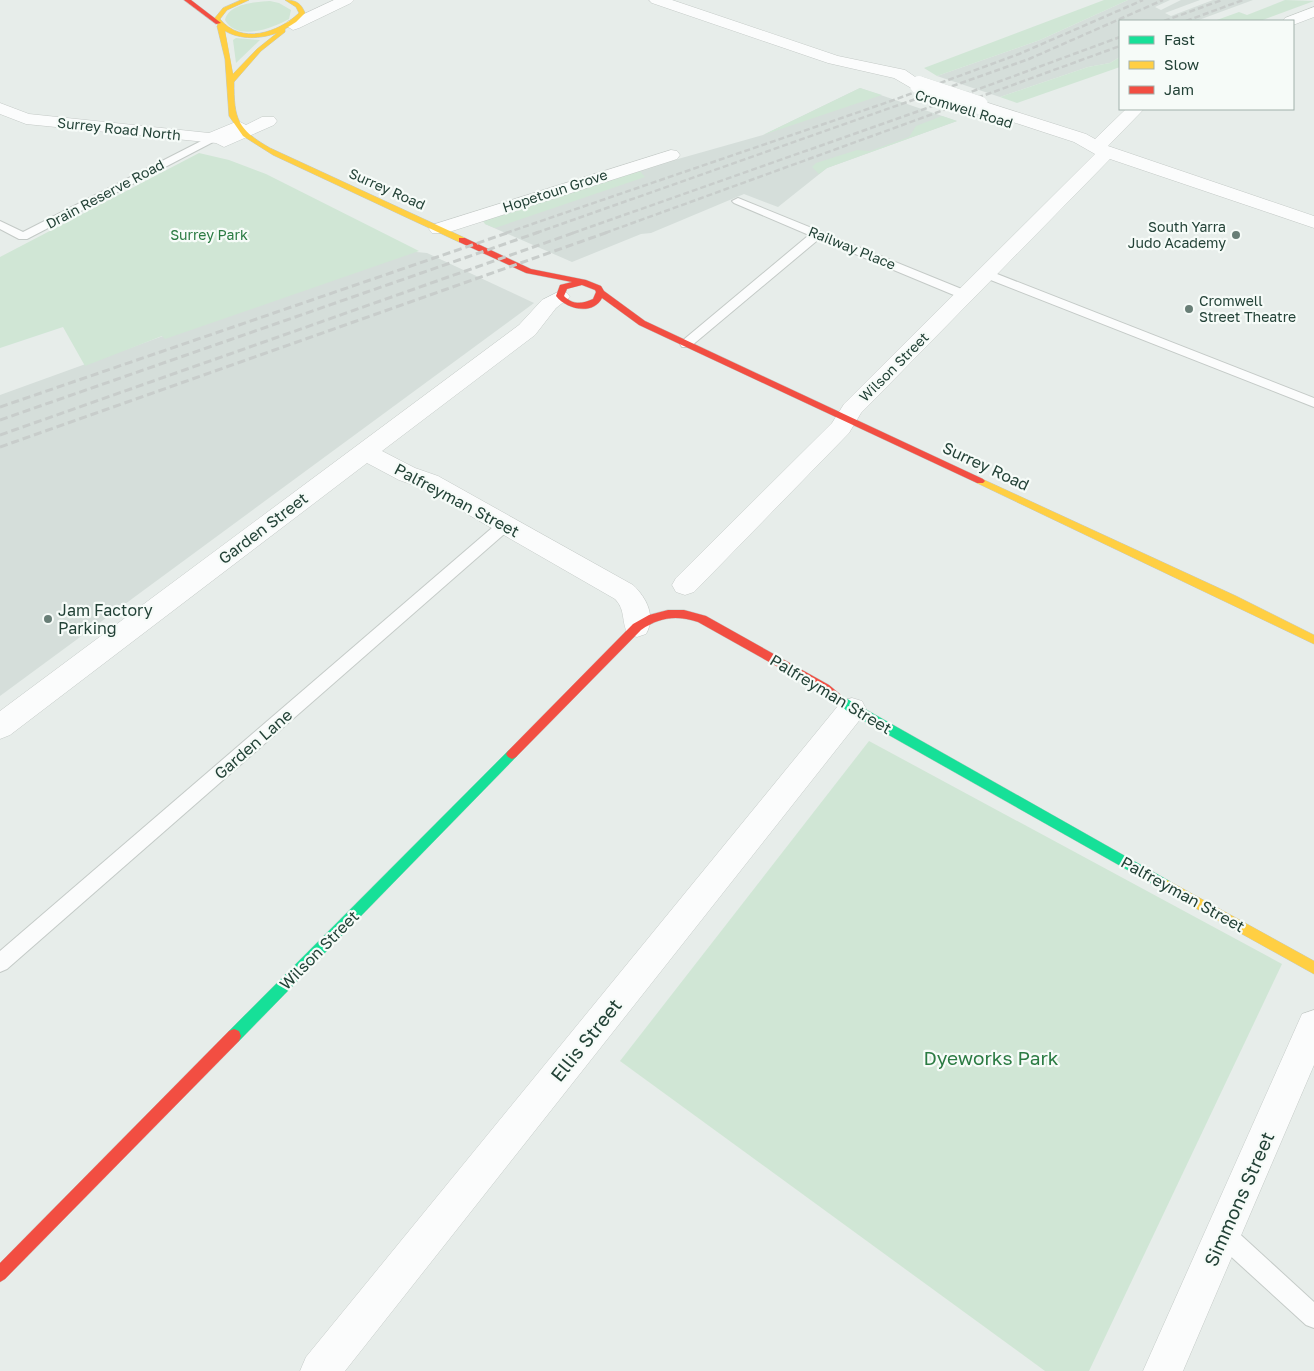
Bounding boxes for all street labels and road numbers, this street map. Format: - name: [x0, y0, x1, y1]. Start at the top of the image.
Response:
- street label: Cromwell Road: [913, 86, 1015, 131]
- street label: Surrey Road North: [56, 114, 182, 143]
- street label: Drain Reserve Road: [43, 155, 167, 232]
- street label: Surrey Road: [346, 164, 428, 213]
- street label: Hopetoun Grove: [500, 166, 609, 216]
- street label: Railway Place: [806, 222, 898, 273]
- street label: Wilson Street: [855, 328, 932, 405]
- street label: Surrey Road: [939, 437, 1033, 495]
- street label: Palfreyman Street: [391, 459, 523, 541]
- street label: Garden Street: [214, 488, 312, 568]
- street label: Palfreyman Street: [767, 650, 895, 738]
- street label: Garden Lane: [210, 705, 296, 783]
- street label: Palfreyman Street: [1118, 852, 1248, 936]
- street label: Wilson Street: [275, 906, 363, 994]
- street label: Ellis Street: [545, 994, 626, 1086]
- street label: Simmons Street: [1199, 1128, 1279, 1270]

